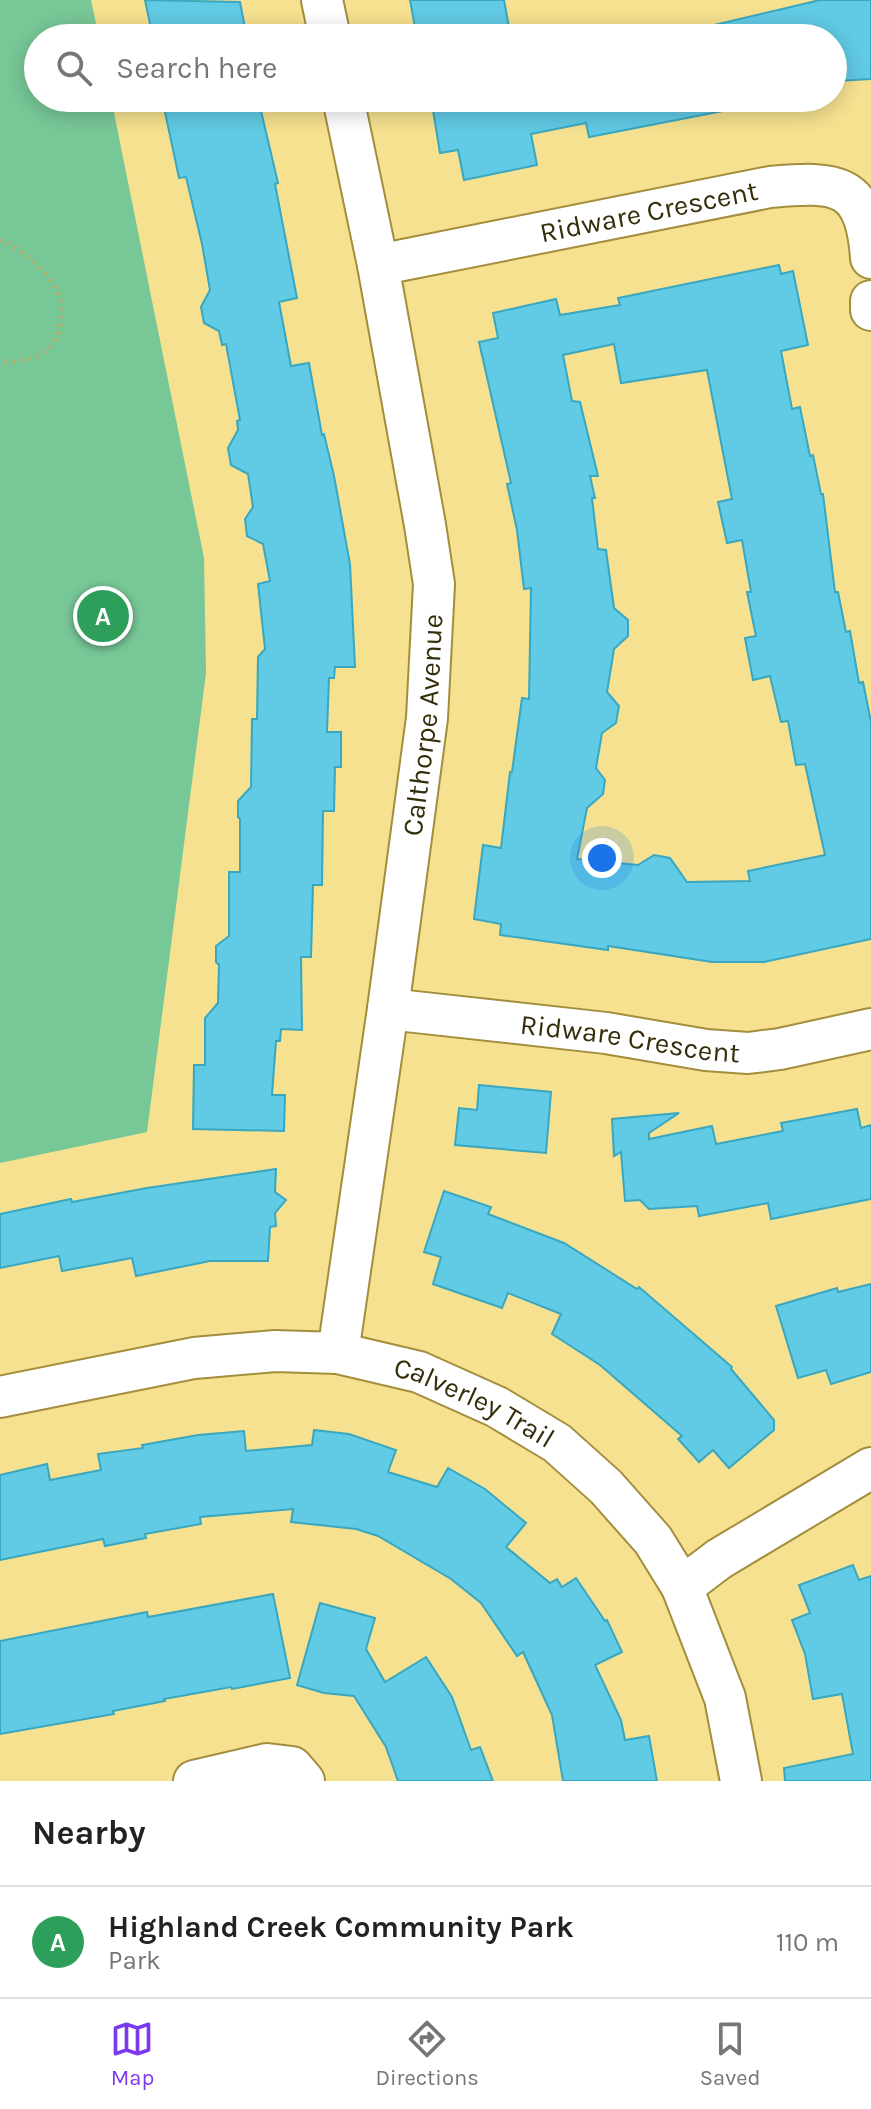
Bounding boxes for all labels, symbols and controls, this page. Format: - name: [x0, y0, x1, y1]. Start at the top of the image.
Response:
- search box: [24, 24, 847, 112]
- icon: search: [52, 46, 96, 90]
- text: Search here: [116, 50, 277, 86]
- street label: Ridware Crescent: [537, 173, 761, 249]
- pin: A: [77, 586, 129, 646]
- street label: Calthorpe Avenue: [395, 613, 449, 838]
- your location: [582, 838, 622, 878]
- street label: Ridware Crescent: [519, 1007, 741, 1069]
- street label: Calverley Trail: [391, 1350, 561, 1454]
- text: Nearby: [32, 1813, 146, 1853]
- text: Highland Creek Community Park: [108, 1909, 574, 1945]
- text: A: [50, 1927, 66, 1958]
- text: 110 m: [776, 1927, 839, 1958]
- text: Park: [108, 1945, 161, 1976]
- tab: Map: [110, 2017, 154, 2091]
- tab: Directions: [375, 2017, 479, 2091]
- tab: Saved: [700, 2017, 761, 2091]

